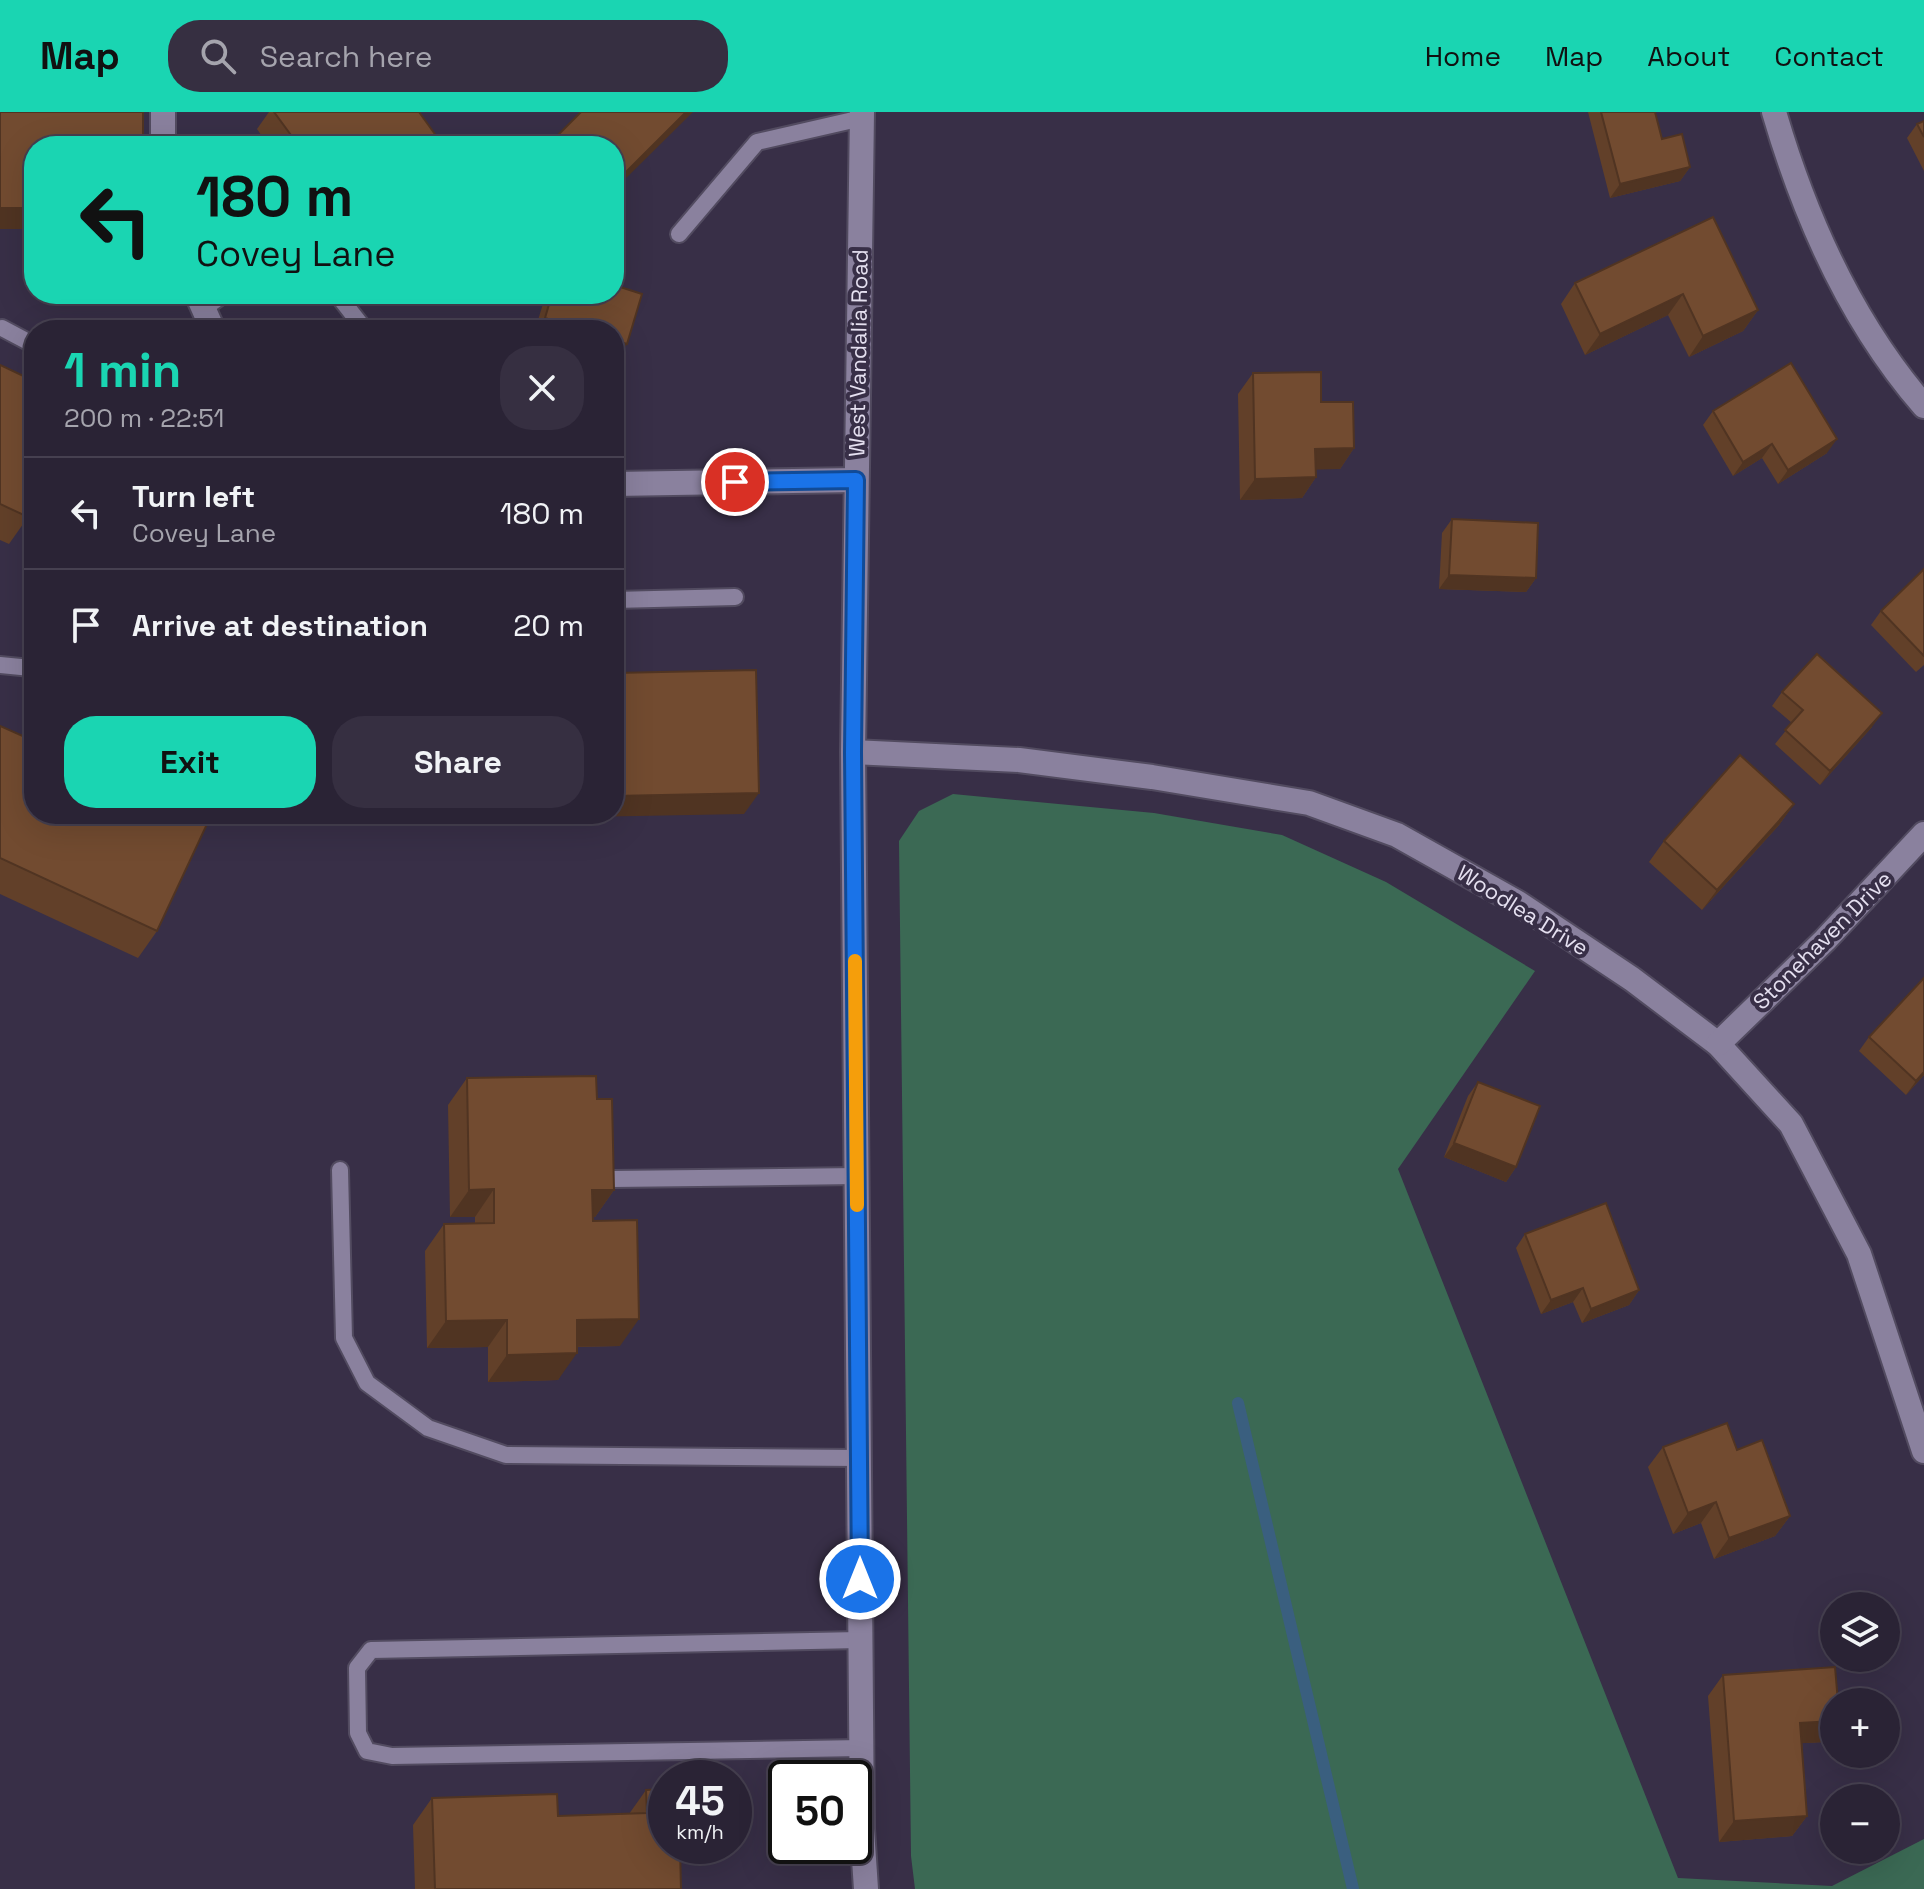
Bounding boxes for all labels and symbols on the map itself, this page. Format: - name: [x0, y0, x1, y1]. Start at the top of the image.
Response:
- street label: West Vandalia Road: [842, 249, 874, 457]
- pin: [701, 448, 769, 516]
- street label: Woodlea Drive: [1452, 858, 1594, 962]
- street label: Stonehaven Drive: [1747, 865, 1897, 1015]
- position arrow: [818, 1537, 902, 1621]
- speed limit sign: 50: [768, 1760, 872, 1864]

